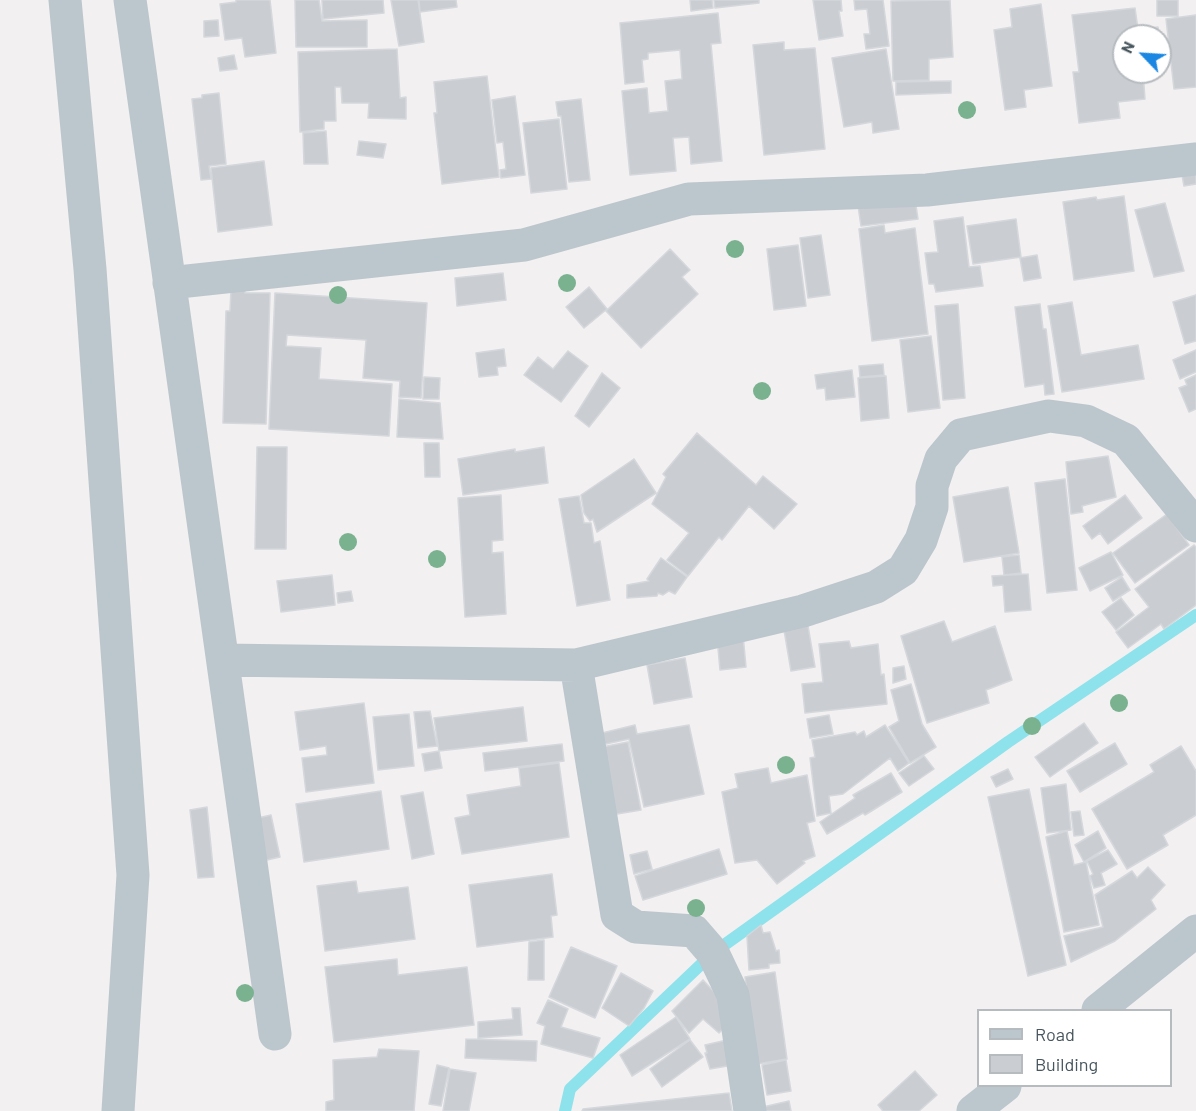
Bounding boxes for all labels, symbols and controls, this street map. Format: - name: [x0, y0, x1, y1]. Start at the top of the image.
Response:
- north arrow: [1112, 24, 1172, 84]
- text: N: [1116, 38, 1138, 56]
- legend: [977, 1009, 1172, 1087]
- text: Road: [1035, 1023, 1075, 1045]
- text: Building: [1035, 1053, 1098, 1075]

